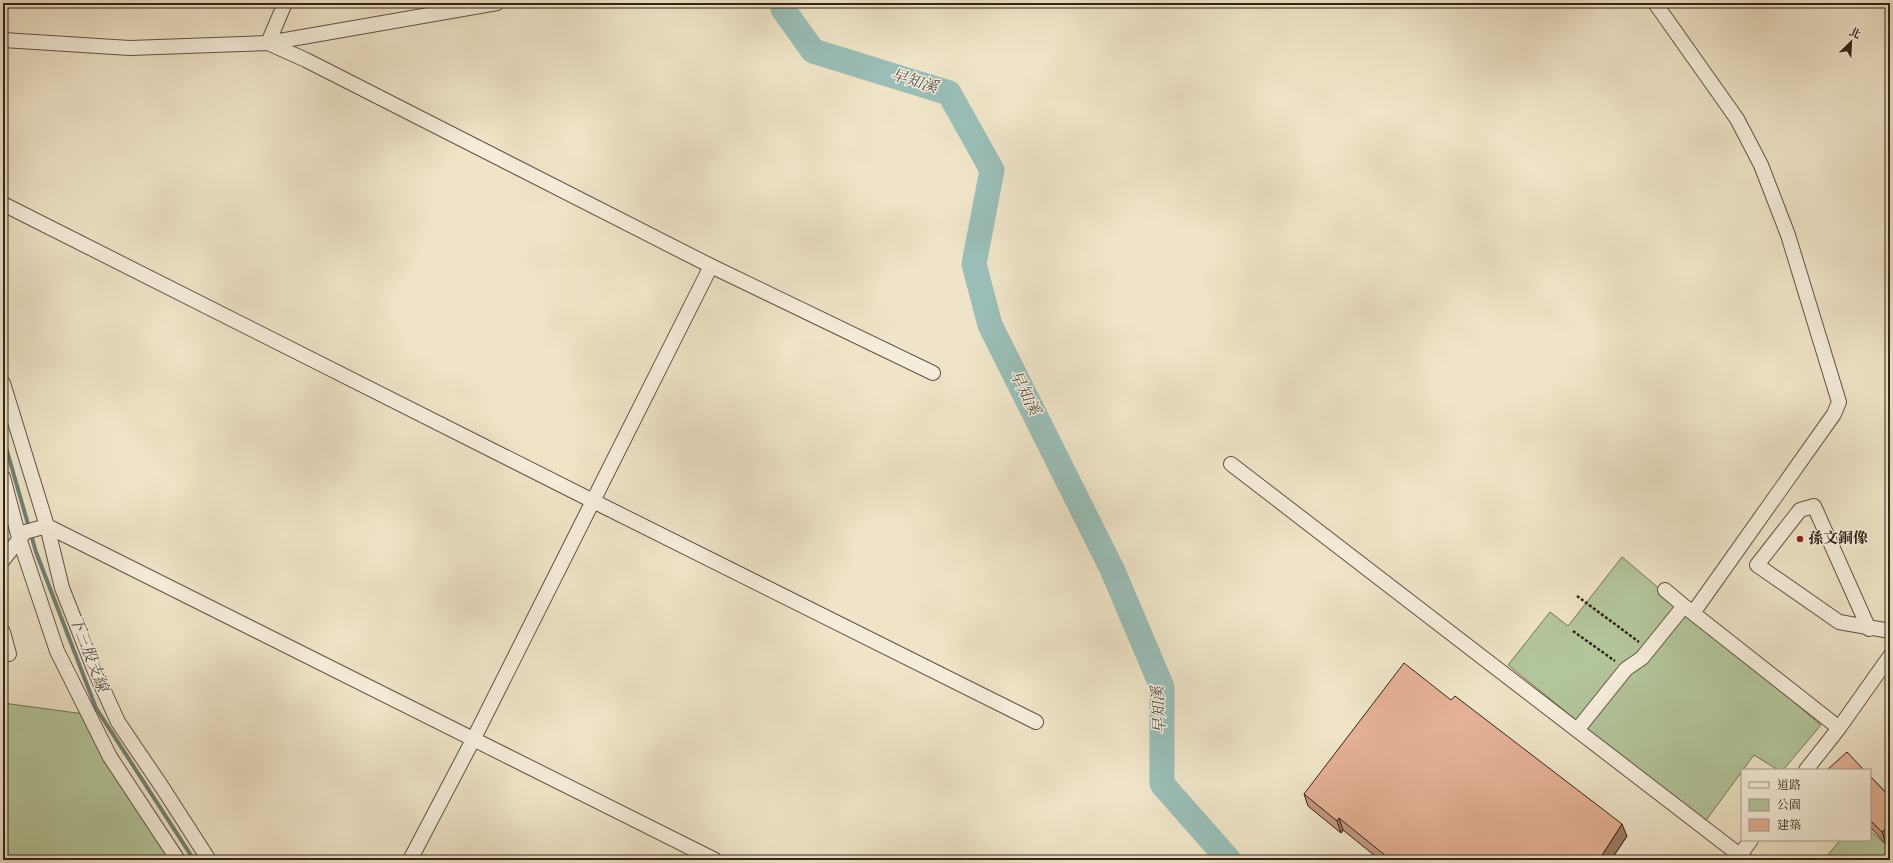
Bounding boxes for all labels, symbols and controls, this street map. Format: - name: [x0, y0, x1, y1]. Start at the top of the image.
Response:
- north arrow: [1831, 22, 1871, 62]
- text: 北: [1846, 25, 1863, 43]
- water label: 早知溪: [888, 64, 942, 100]
- water label: 早知溪: [1003, 367, 1046, 421]
- place label: 孫文銅像: [1808, 529, 1868, 550]
- marker: 孫文銅像: [1795, 534, 1805, 544]
- water label: 下三股支線: [63, 613, 113, 697]
- water label: 早知溪: [1148, 683, 1172, 735]
- legend: [1741, 769, 1871, 841]
- text: 道路: [1777, 778, 1801, 794]
- text: 公園: [1777, 798, 1801, 814]
- text: 建築: [1777, 818, 1801, 834]

